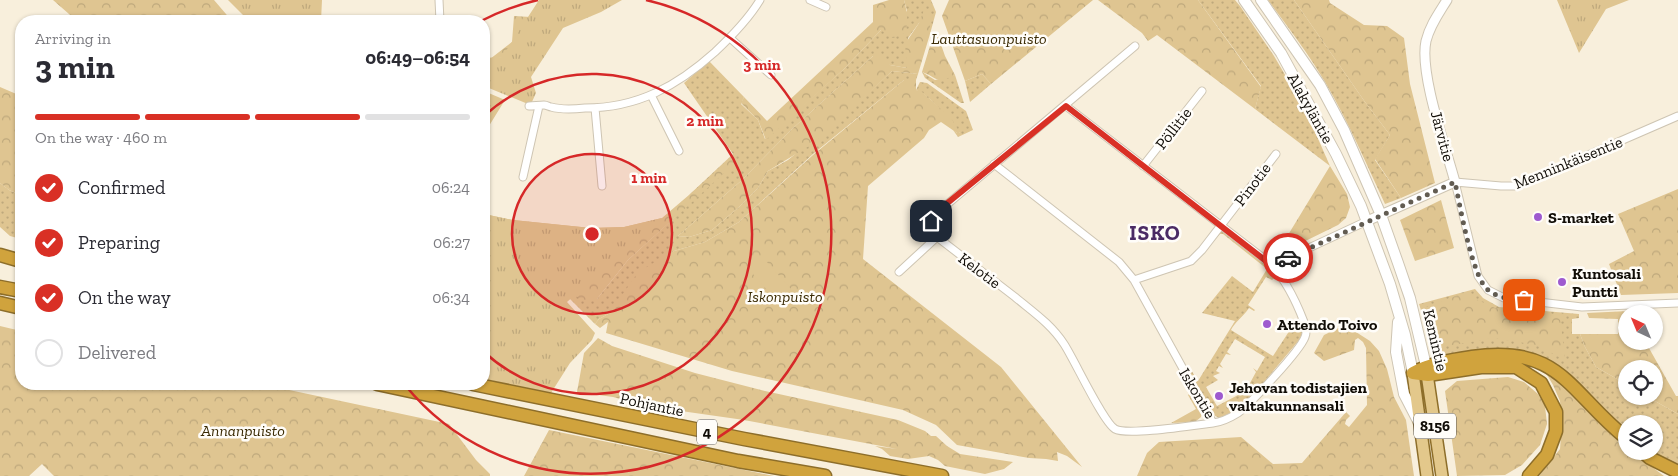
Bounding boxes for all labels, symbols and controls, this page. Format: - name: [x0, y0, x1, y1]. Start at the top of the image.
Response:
- text: Arriving in: [35, 29, 111, 48]
- park label: Lauttasuonpuisto: [931, 29, 1047, 48]
- text: 06:49–06:54: [365, 46, 470, 69]
- text: 3 min: [35, 48, 115, 86]
- text: 3 min: [743, 56, 781, 74]
- street label: Alakyläntie: [1283, 70, 1338, 147]
- street label: Pöllitie: [1151, 104, 1196, 153]
- street label: Järvitie: [1427, 109, 1458, 164]
- text: 2 min: [686, 112, 724, 130]
- text: On the way · 460 m: [35, 128, 167, 147]
- street label: Menninkäisentie: [1511, 132, 1625, 193]
- street label: Pinotie: [1230, 159, 1275, 210]
- text: 1 min: [631, 169, 667, 187]
- icon: check: [35, 174, 63, 202]
- text: Confirmed: [78, 176, 165, 199]
- text: 06:24: [432, 178, 470, 197]
- pin: [910, 200, 952, 242]
- icon: home: [917, 207, 945, 235]
- place label: S-market: [1548, 208, 1614, 227]
- marker: S-market: [1532, 211, 1544, 223]
- district label: ISKO: [1129, 220, 1181, 245]
- centre of rings: [583, 225, 601, 243]
- icon: check: [35, 229, 63, 257]
- text: Preparing: [78, 231, 160, 254]
- text: 06:27: [433, 233, 470, 252]
- courier: [1263, 233, 1313, 283]
- icon: car: [1274, 244, 1302, 272]
- street label: Kelotie: [955, 248, 1005, 292]
- place label: Kuntosali Puntti: [1572, 264, 1641, 301]
- marker: Kuntosali Puntti: [1556, 276, 1568, 288]
- pin: [1503, 279, 1545, 321]
- icon: check: [35, 284, 63, 312]
- text: On the way: [78, 286, 171, 309]
- icon: bag: [1510, 286, 1538, 314]
- park label: Iskonpuisto: [747, 287, 823, 306]
- text: 06:34: [432, 288, 470, 307]
- north arrow: [1618, 305, 1662, 350]
- map controls: [1618, 305, 1663, 460]
- street label: Kemintie: [1419, 307, 1452, 373]
- place label: Attendo Toivo: [1277, 315, 1378, 334]
- marker: Attendo Toivo: [1261, 318, 1273, 330]
- text: Delivered: [78, 341, 156, 364]
- button: locate: [1618, 360, 1663, 405]
- street label: Iskontie: [1175, 365, 1220, 422]
- place label: Jehovan todistajien valtakunnansali: [1229, 378, 1368, 415]
- street label: Pohjantie: [618, 388, 686, 421]
- marker: Jehovan todistajien valtakunnansali: [1213, 390, 1225, 402]
- road number: 8156: [1414, 414, 1456, 438]
- button: layers: [1618, 415, 1663, 460]
- road number: 4: [697, 420, 717, 444]
- park label: Annanpuisto: [200, 421, 285, 440]

